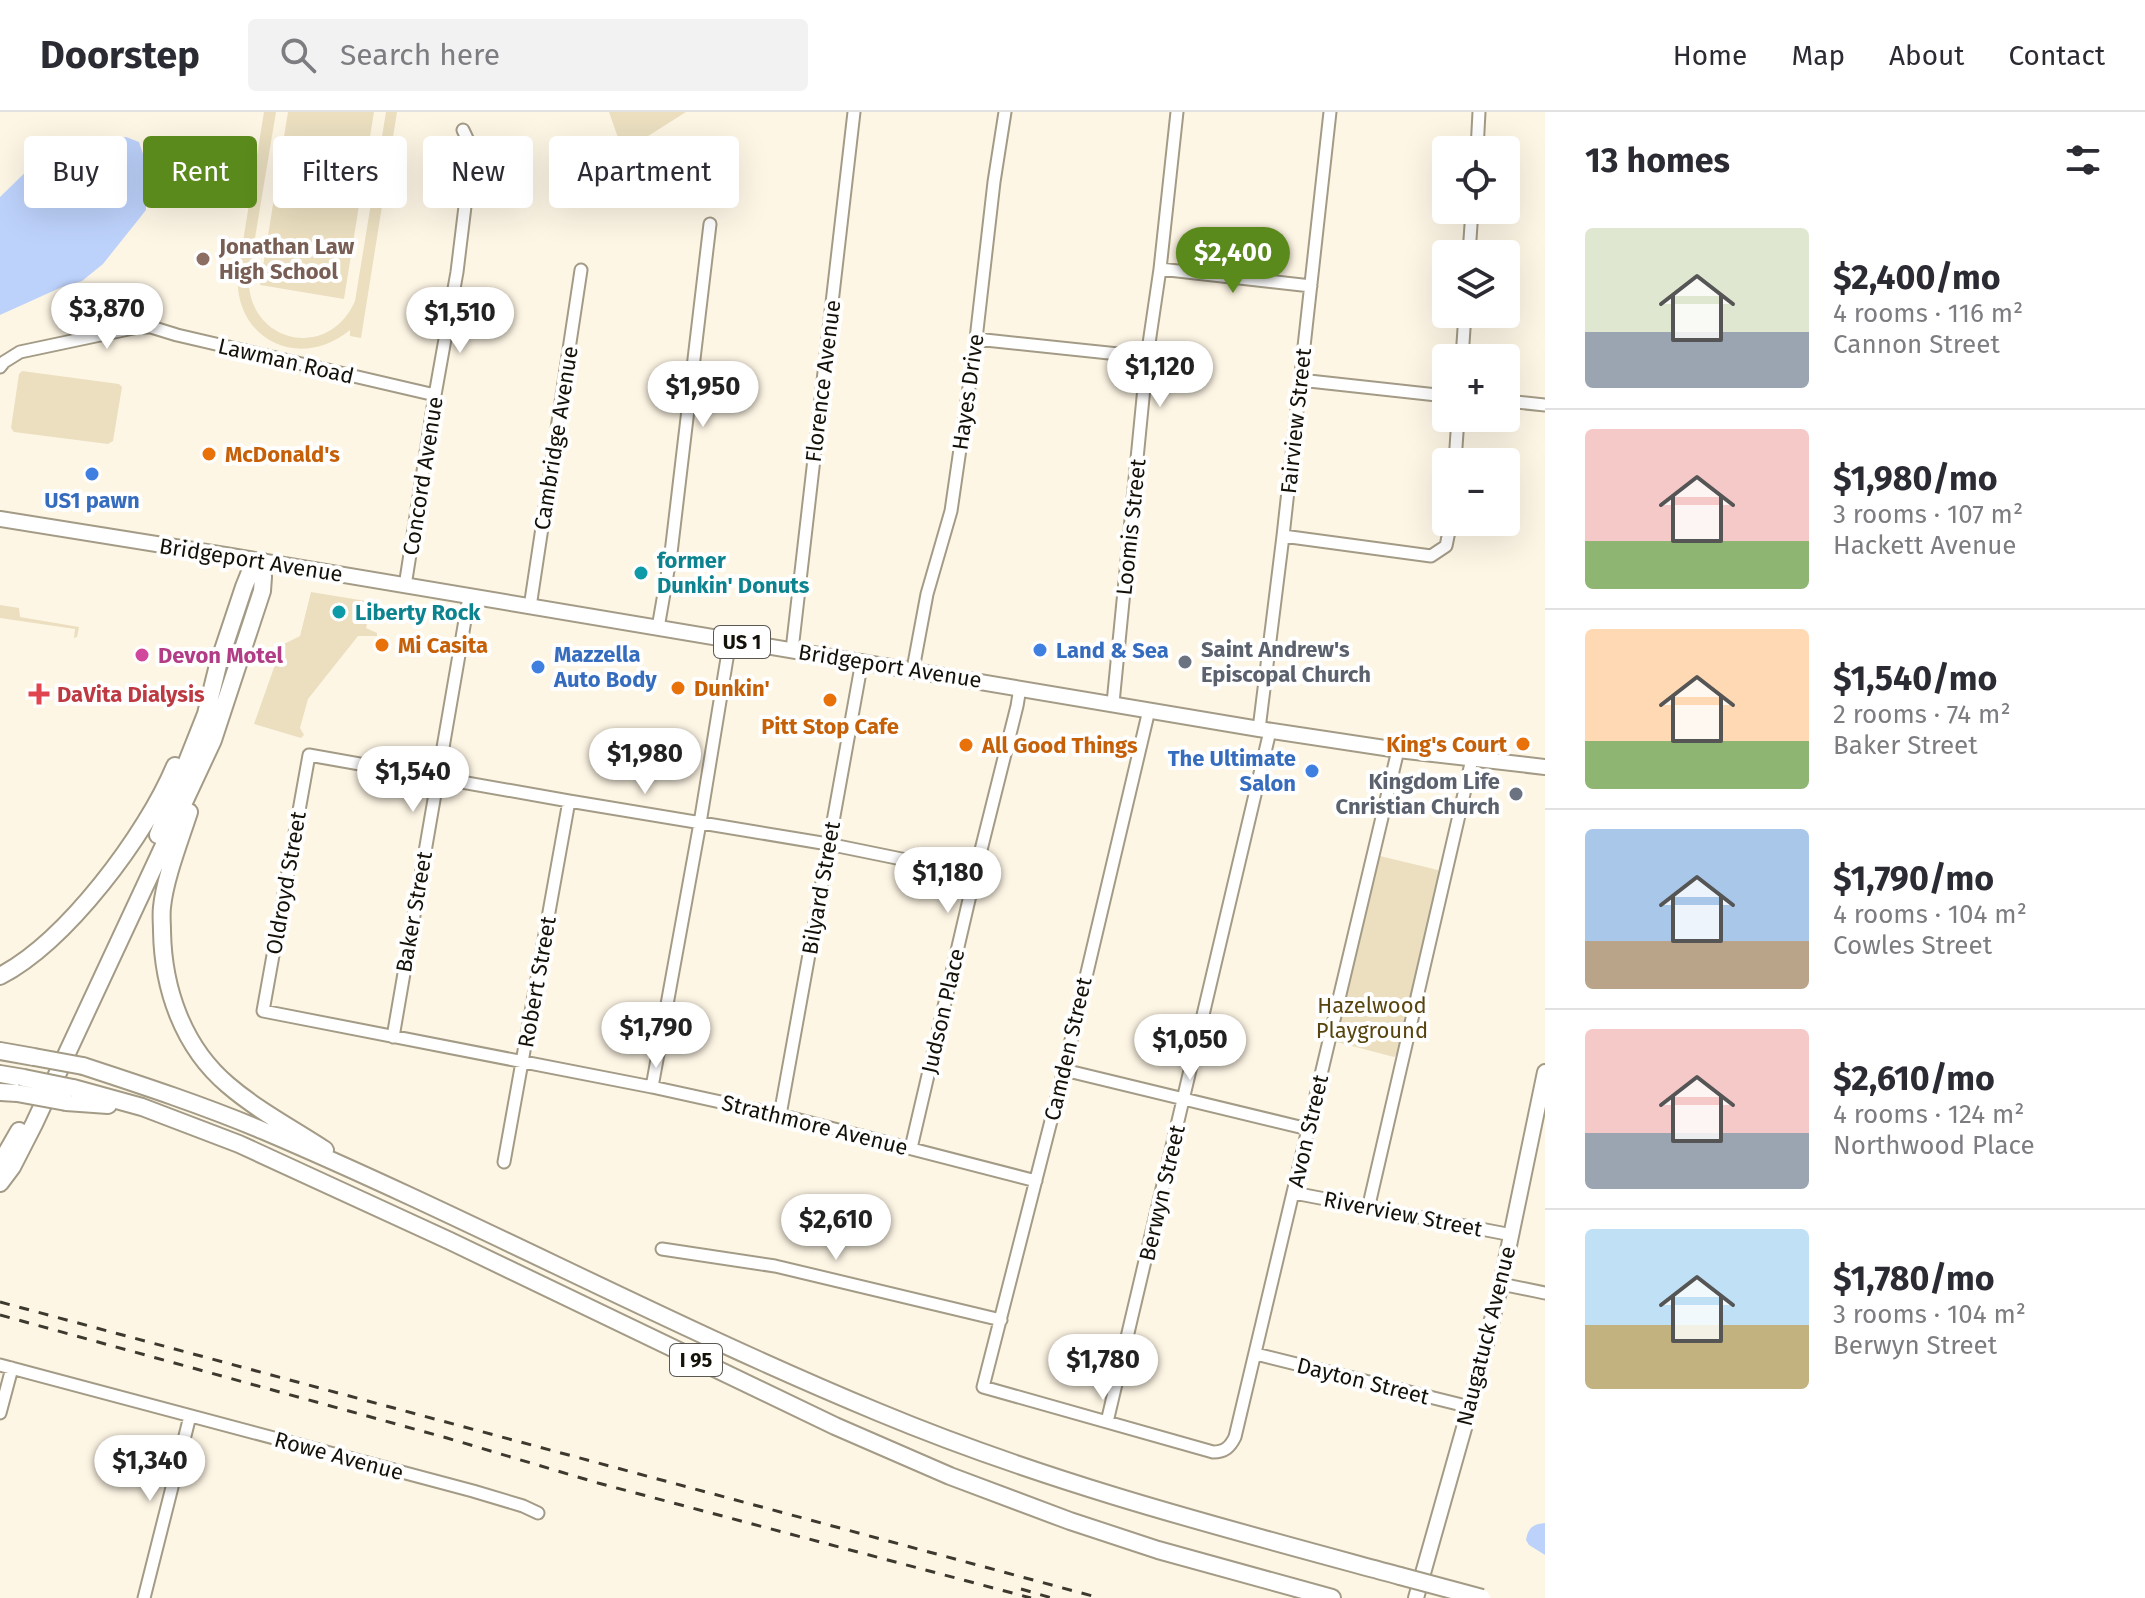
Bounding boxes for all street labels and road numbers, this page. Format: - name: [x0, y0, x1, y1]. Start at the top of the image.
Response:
- street label: Florence Avenue: [800, 298, 846, 464]
- street label: Lawman Road: [215, 332, 357, 390]
- street label: Hayes Drive: [946, 332, 990, 452]
- street label: Cambridge Avenue: [528, 344, 584, 532]
- street label: Fairview Street: [1275, 347, 1317, 495]
- street label: Concord Avenue: [397, 395, 449, 557]
- street label: Loomis Street: [1110, 457, 1152, 597]
- street label: Bridgeport Avenue: [157, 532, 345, 588]
- road number: US 1: [714, 626, 770, 658]
- street label: Bridgeport Avenue: [796, 638, 984, 694]
- street label: Oldroyd Street: [260, 809, 312, 957]
- street label: Bilyard Street: [796, 819, 846, 957]
- street label: Baker Street: [390, 849, 438, 975]
- street label: Robert Street: [512, 914, 562, 1050]
- street label: Judson Place: [916, 946, 970, 1076]
- street label: Camden Street: [1038, 975, 1098, 1123]
- street label: Avon Street: [1282, 1072, 1334, 1190]
- street label: Strathmore Avenue: [719, 1089, 911, 1161]
- street label: Berwyn Street: [1133, 1122, 1191, 1264]
- street label: Riverview Street: [1321, 1185, 1485, 1243]
- street label: Naugatuck Avenue: [1451, 1243, 1521, 1429]
- road number: I 95: [670, 1344, 722, 1376]
- street label: Dayton Street: [1294, 1352, 1432, 1410]
- street label: Rowe Avenue: [272, 1426, 406, 1486]

